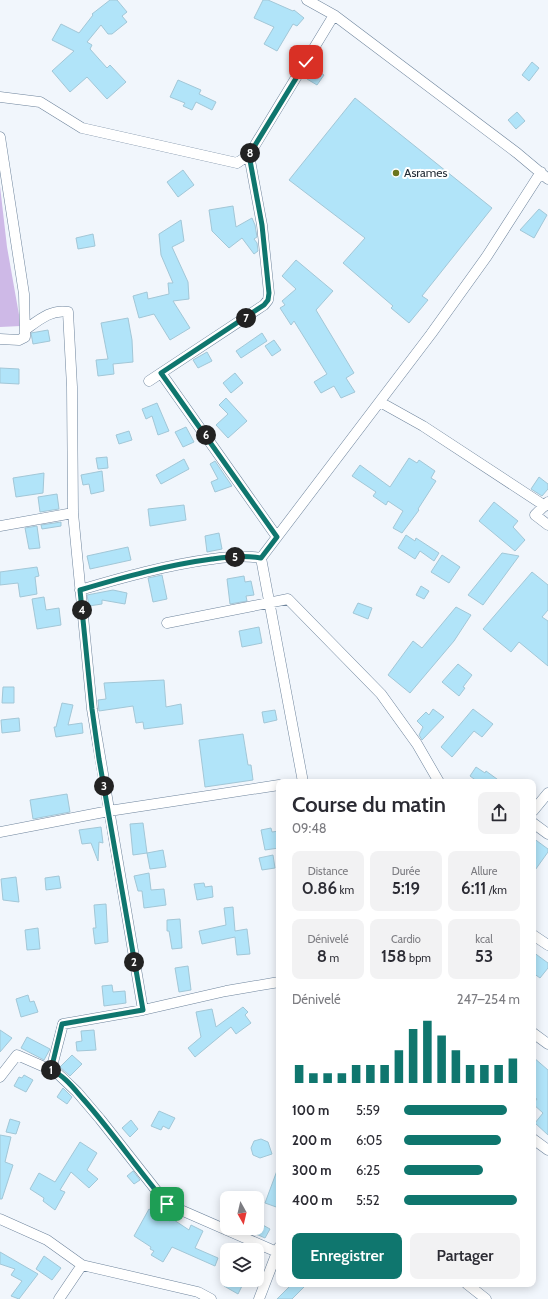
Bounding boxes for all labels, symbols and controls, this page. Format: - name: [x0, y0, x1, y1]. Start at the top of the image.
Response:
- pin: [289, 45, 323, 79]
- icon: check: [295, 51, 317, 73]
- pin: 8: [240, 143, 260, 163]
- text: 8: [247, 146, 253, 160]
- place label: Asrames: [404, 165, 447, 180]
- marker: Asrames: [391, 168, 401, 178]
- pin: 7: [236, 308, 256, 328]
- text: 7: [243, 311, 249, 325]
- pin: 6: [196, 425, 216, 445]
- text: 6: [203, 428, 209, 442]
- pin: 5: [225, 547, 245, 567]
- text: 5: [232, 550, 238, 564]
- pin: 4: [72, 600, 92, 620]
- text: 4: [79, 603, 85, 617]
- pin: 3: [94, 776, 114, 796]
- text: 3: [101, 779, 107, 793]
- text: Course du matin: [292, 791, 446, 818]
- button: share: [478, 792, 520, 834]
- text: 09:48: [292, 820, 327, 836]
- text: Distance: [308, 864, 348, 878]
- text: Durée: [392, 864, 420, 878]
- text: Allure: [471, 864, 497, 878]
- text: 0.86: [302, 878, 337, 898]
- text: 5:19: [392, 878, 420, 898]
- text: 6:11: [461, 878, 486, 898]
- text: km: [337, 883, 354, 897]
- text: /km: [486, 883, 507, 897]
- text: Dénivelé: [307, 932, 349, 946]
- text: Cardio: [391, 932, 421, 946]
- text: kcal: [475, 932, 493, 946]
- text: 8: [317, 946, 327, 966]
- text: 158: [381, 946, 407, 966]
- text: 53: [475, 946, 493, 966]
- text: m: [327, 951, 339, 965]
- text: bpm: [407, 951, 431, 965]
- pin: 2: [124, 952, 144, 972]
- text: 2: [131, 955, 137, 969]
- text: Dénivelé: [292, 991, 341, 1007]
- text: 247–254 m: [457, 991, 520, 1007]
- pin: 1: [41, 1060, 61, 1080]
- text: 1: [49, 1063, 53, 1077]
- text: 100 m: [292, 1102, 329, 1118]
- text: 5:59: [356, 1102, 380, 1118]
- text: 200 m: [292, 1132, 331, 1148]
- text: 6:05: [356, 1132, 382, 1148]
- text: 300 m: [292, 1162, 332, 1178]
- text: 6:25: [356, 1162, 380, 1178]
- pin: [150, 1187, 184, 1221]
- north arrow: [220, 1191, 264, 1235]
- map controls: [220, 1191, 264, 1287]
- text: 400 m: [292, 1192, 333, 1208]
- text: 5:52: [356, 1192, 380, 1208]
- icon: arrive: [156, 1193, 178, 1215]
- button: Enregistrer: [292, 1233, 402, 1279]
- button: Partager: [410, 1233, 520, 1279]
- button: layers: [220, 1243, 264, 1287]

